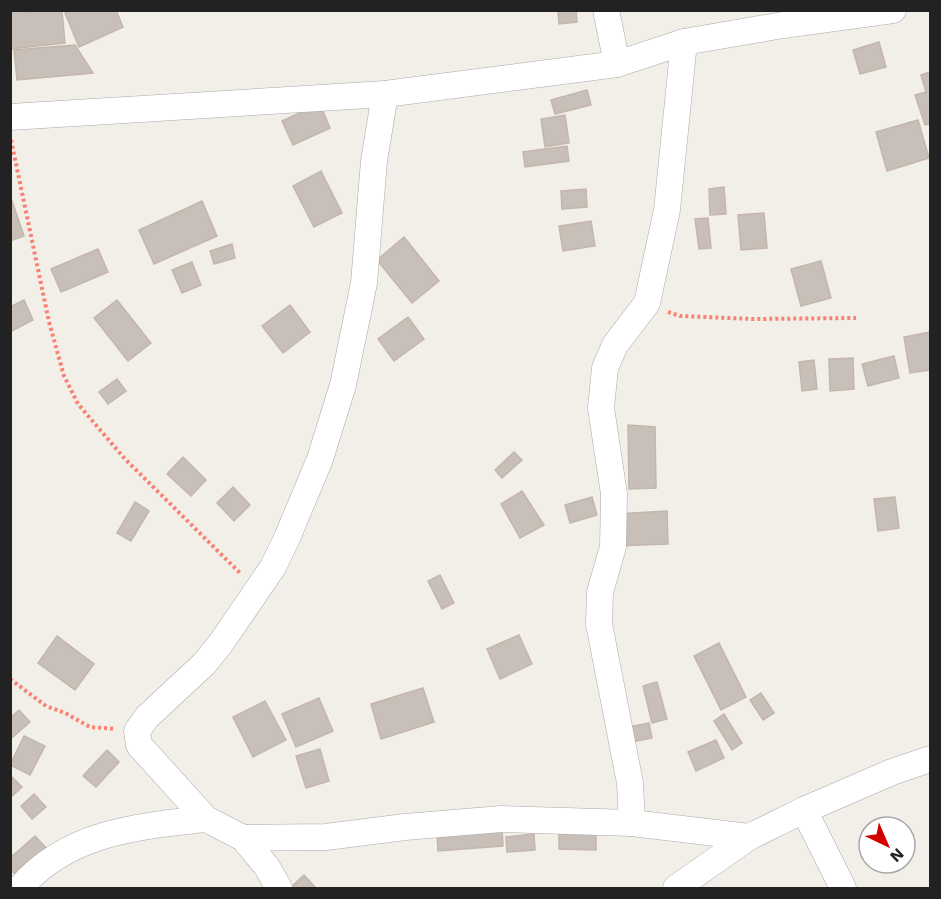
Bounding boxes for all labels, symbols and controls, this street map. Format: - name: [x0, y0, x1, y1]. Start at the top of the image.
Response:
- north arrow: [857, 815, 917, 875]
- text: N: [886, 844, 908, 866]

